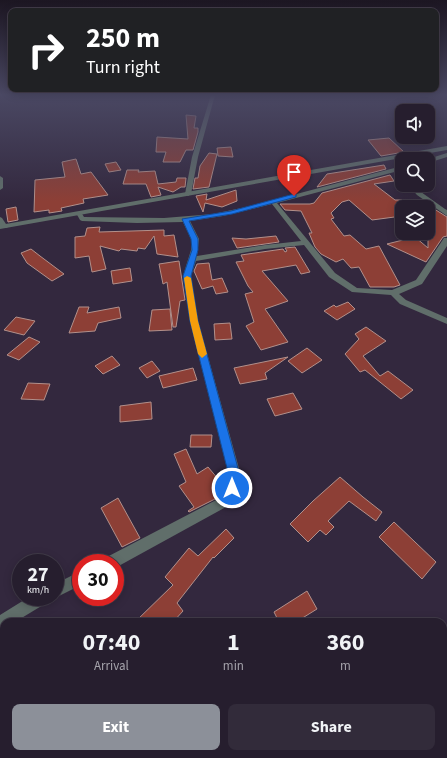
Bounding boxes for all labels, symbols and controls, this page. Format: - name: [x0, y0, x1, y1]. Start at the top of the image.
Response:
- text: 250 m: [86, 18, 160, 58]
- icon: right: [20, 24, 72, 76]
- text: Turn right: [86, 55, 160, 80]
- map controls: [395, 104, 435, 240]
- button: sound: [395, 104, 435, 144]
- button: search: [395, 152, 435, 192]
- pin: [277, 155, 311, 196]
- icon: arrive: [283, 161, 305, 183]
- button: layers: [395, 200, 435, 240]
- position arrow: [211, 467, 253, 509]
- speed limit sign: 30: [72, 554, 124, 606]
- text: 27: [27, 561, 49, 589]
- text: km/h: [27, 583, 49, 597]
- text: 07:40: [82, 625, 140, 660]
- text: 1: [227, 625, 240, 660]
- text: 360: [326, 625, 364, 660]
- text: Arrival: [94, 657, 129, 675]
- text: min: [223, 657, 244, 675]
- text: m: [340, 657, 351, 675]
- button: Exit: [12, 704, 220, 750]
- button: Share: [228, 704, 435, 750]

